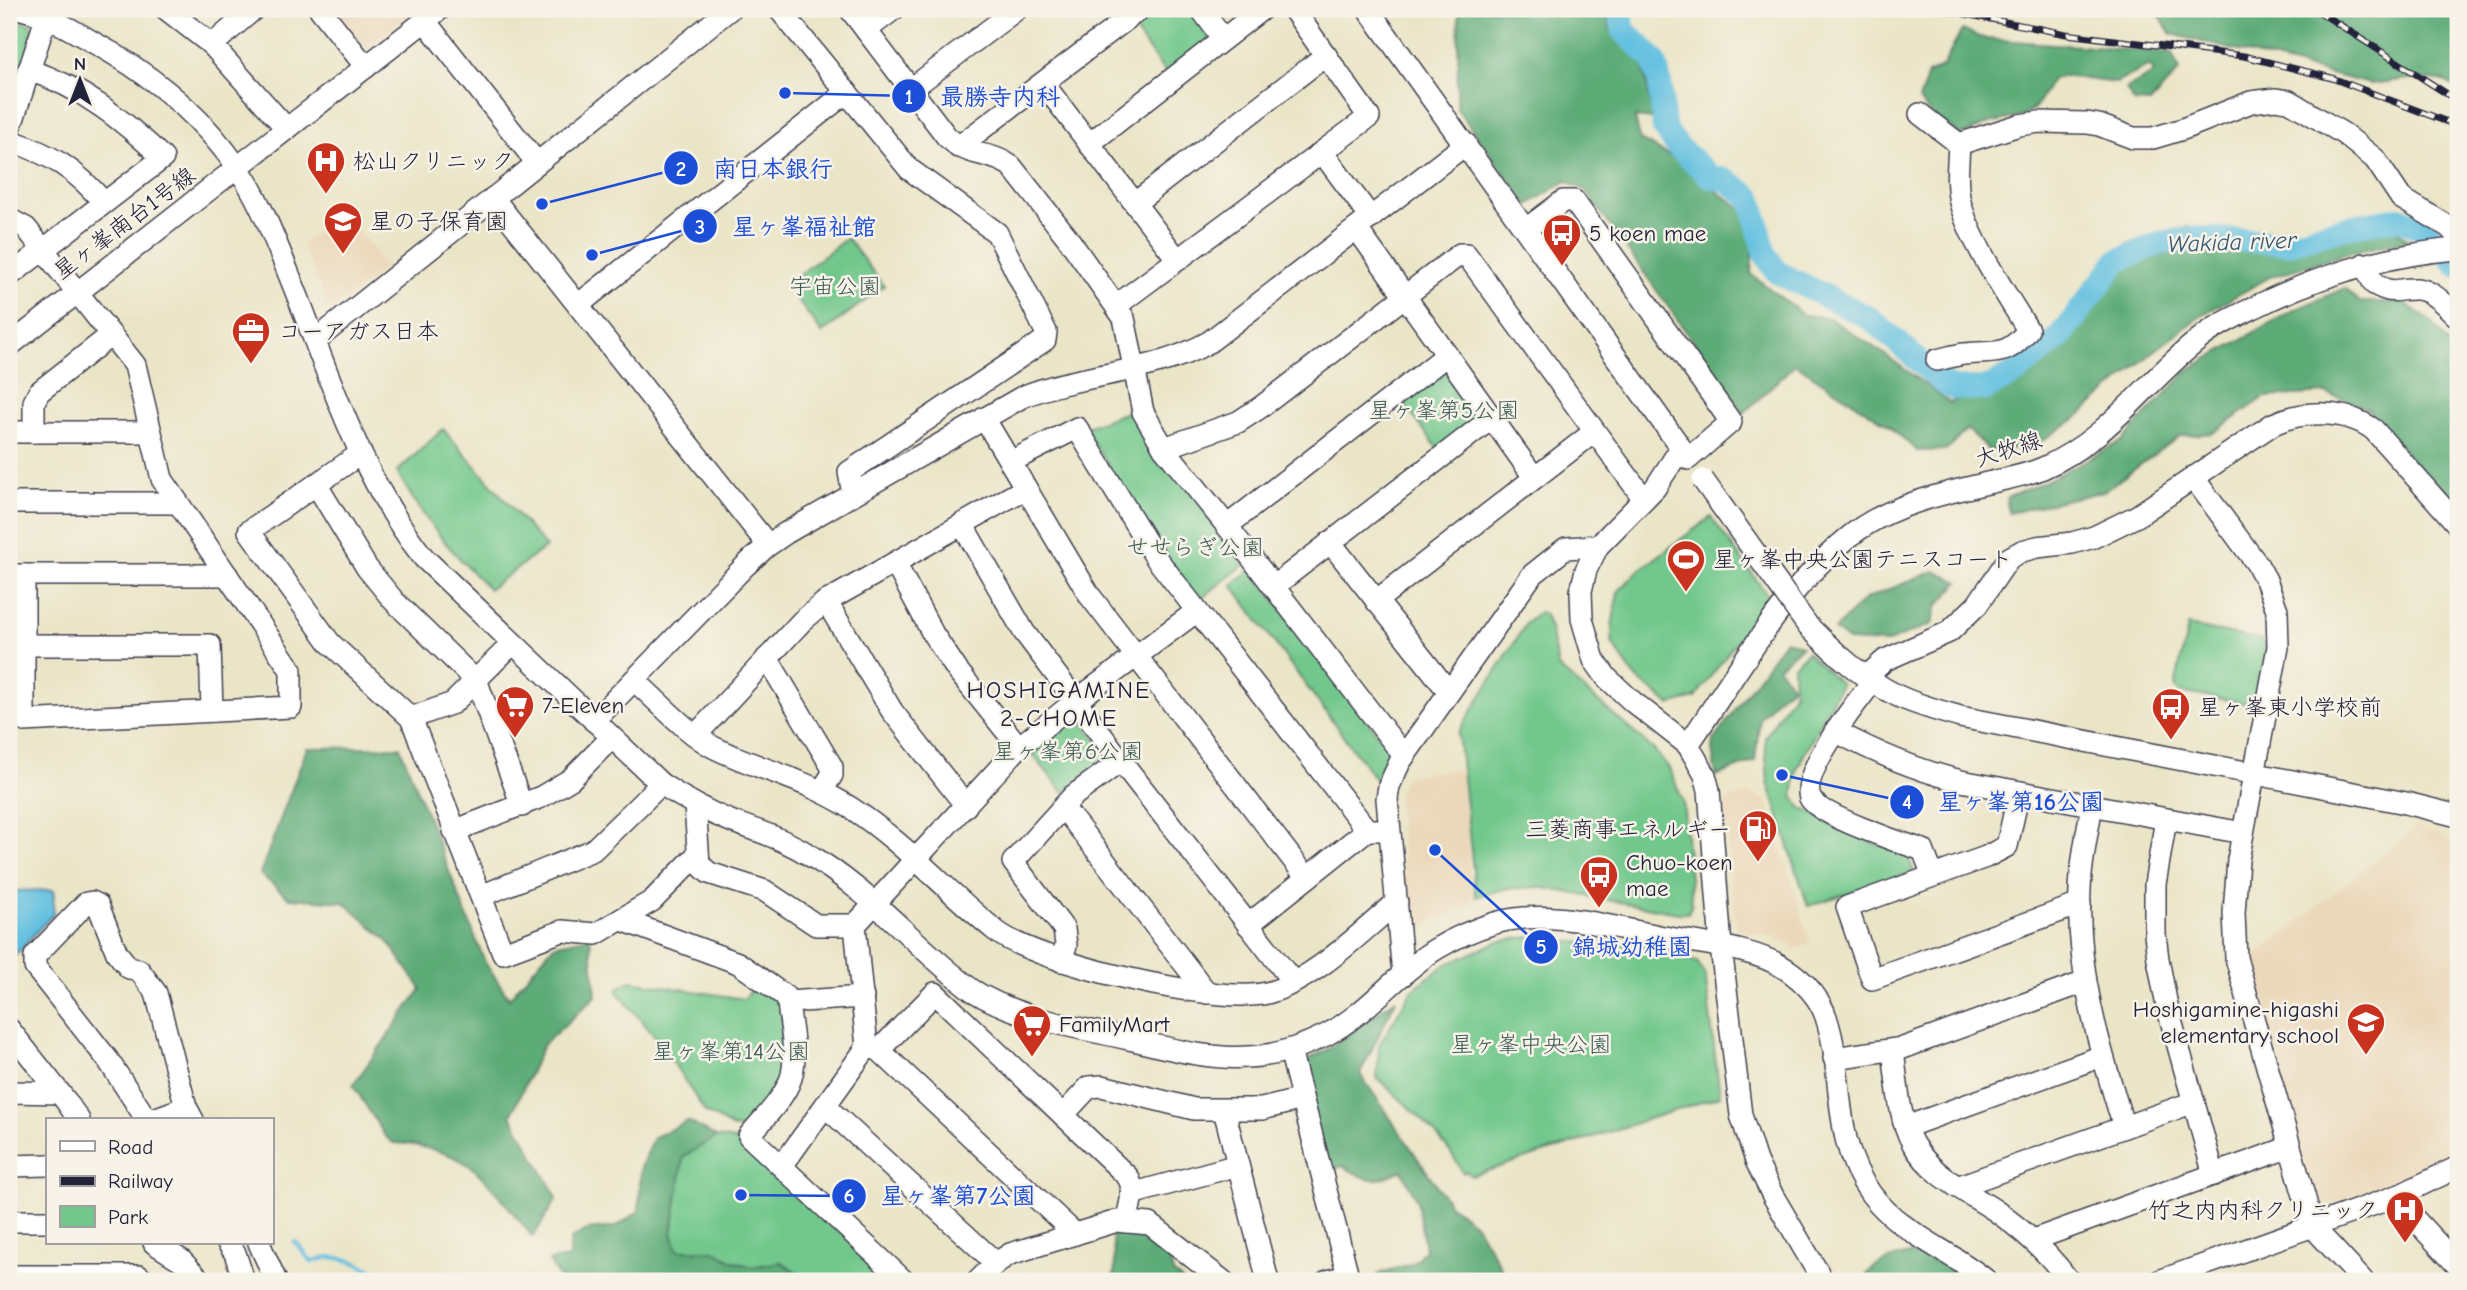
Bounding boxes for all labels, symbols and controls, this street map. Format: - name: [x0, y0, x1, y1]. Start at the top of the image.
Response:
- north arrow: [46, 46, 116, 116]
- text: N: [74, 53, 86, 75]
- callout: 最勝寺内科: [891, 74, 1074, 119]
- text: 最勝寺内科: [940, 83, 1060, 111]
- text: 1: [905, 85, 913, 109]
- hospital icon: 松山クリニック: [305, 140, 347, 195]
- callout: 南日本銀行: [664, 146, 847, 191]
- place label: 松山クリニック: [353, 148, 514, 175]
- text: 南日本銀行: [713, 155, 833, 183]
- text: 2: [676, 157, 686, 181]
- street label: 星ヶ峯南台1号線: [48, 161, 200, 285]
- school or university icon: 星の子保育園: [322, 200, 364, 255]
- callout: 星ヶ峯福祉館: [683, 204, 890, 249]
- place label: 星の子保育園: [370, 208, 508, 235]
- bus stop icon: 5 koen mae: [1541, 212, 1583, 267]
- text: 星ヶ峯福祉館: [732, 213, 876, 241]
- text: 3: [695, 215, 705, 239]
- place label: 5 koen mae: [1589, 220, 1706, 247]
- water label: Wakida river: [2167, 226, 2298, 258]
- park label: 宇宙公園: [789, 273, 881, 300]
- office icon: コーアガス日本: [230, 310, 272, 365]
- place label: コーアガス日本: [278, 318, 439, 345]
- park label: 星ヶ峯第5公園: [1369, 397, 1519, 424]
- street label: 大牧線: [1971, 426, 2045, 473]
- park label: せせらぎ公園: [1126, 534, 1264, 561]
- sports icon: 星ヶ峯中央公園テニスコート: [1665, 538, 1707, 593]
- place label: 星ヶ峯中央公園テニスコート: [1713, 546, 2012, 573]
- district label: HOSHIGAMINE 2-CHOME: [966, 676, 1152, 732]
- supermarket icon: 7-Eleven: [494, 684, 536, 739]
- bus stop icon: 星ヶ峯東小学校前: [2150, 686, 2192, 741]
- place label: 7-Eleven: [542, 692, 624, 719]
- place label: 星ヶ峯東小学校前: [2198, 694, 2382, 721]
- park label: 星ヶ峯第6公園: [993, 738, 1143, 765]
- callout: 星ヶ峯第16公園: [1890, 779, 2118, 824]
- text: 星ヶ峯第16公園: [1938, 788, 2104, 816]
- text: 4: [1902, 790, 1912, 814]
- fuel station icon: 三菱商事エネルギー: [1737, 808, 1779, 863]
- place label: 三菱商事エネルギー: [1525, 816, 1731, 843]
- place label: Chuo-koen mae: [1626, 849, 1733, 902]
- bus stop icon: Chuo-koen mae: [1578, 854, 1620, 909]
- callout: 錦城幼稚園: [1523, 924, 1706, 969]
- text: 錦城幼稚園: [1572, 933, 1692, 961]
- text: 5: [1535, 935, 1547, 959]
- place label: Hoshigamine-higashi elementary school: [2133, 996, 2339, 1049]
- school or university icon: Hoshigamine-higashi elementary school: [2345, 1001, 2387, 1056]
- supermarket icon: FamilyMart: [1011, 1003, 1053, 1058]
- place label: FamilyMart: [1059, 1011, 1171, 1038]
- park label: 星ヶ峯中央公園: [1451, 1031, 1612, 1058]
- park label: 星ヶ峯第14公園: [652, 1038, 810, 1065]
- legend: [46, 1118, 273, 1244]
- text: Road: [108, 1135, 153, 1159]
- text: Railway: [108, 1169, 173, 1193]
- callout: 星ヶ峯第7公園: [832, 1173, 1050, 1218]
- text: 星ヶ峯第7公園: [881, 1182, 1035, 1210]
- text: 6: [844, 1184, 854, 1208]
- hospital icon: 竹之内内科クリニック: [2384, 1189, 2426, 1244]
- place label: 竹之内内科クリニック: [2148, 1197, 2378, 1224]
- text: Park: [108, 1205, 148, 1229]

